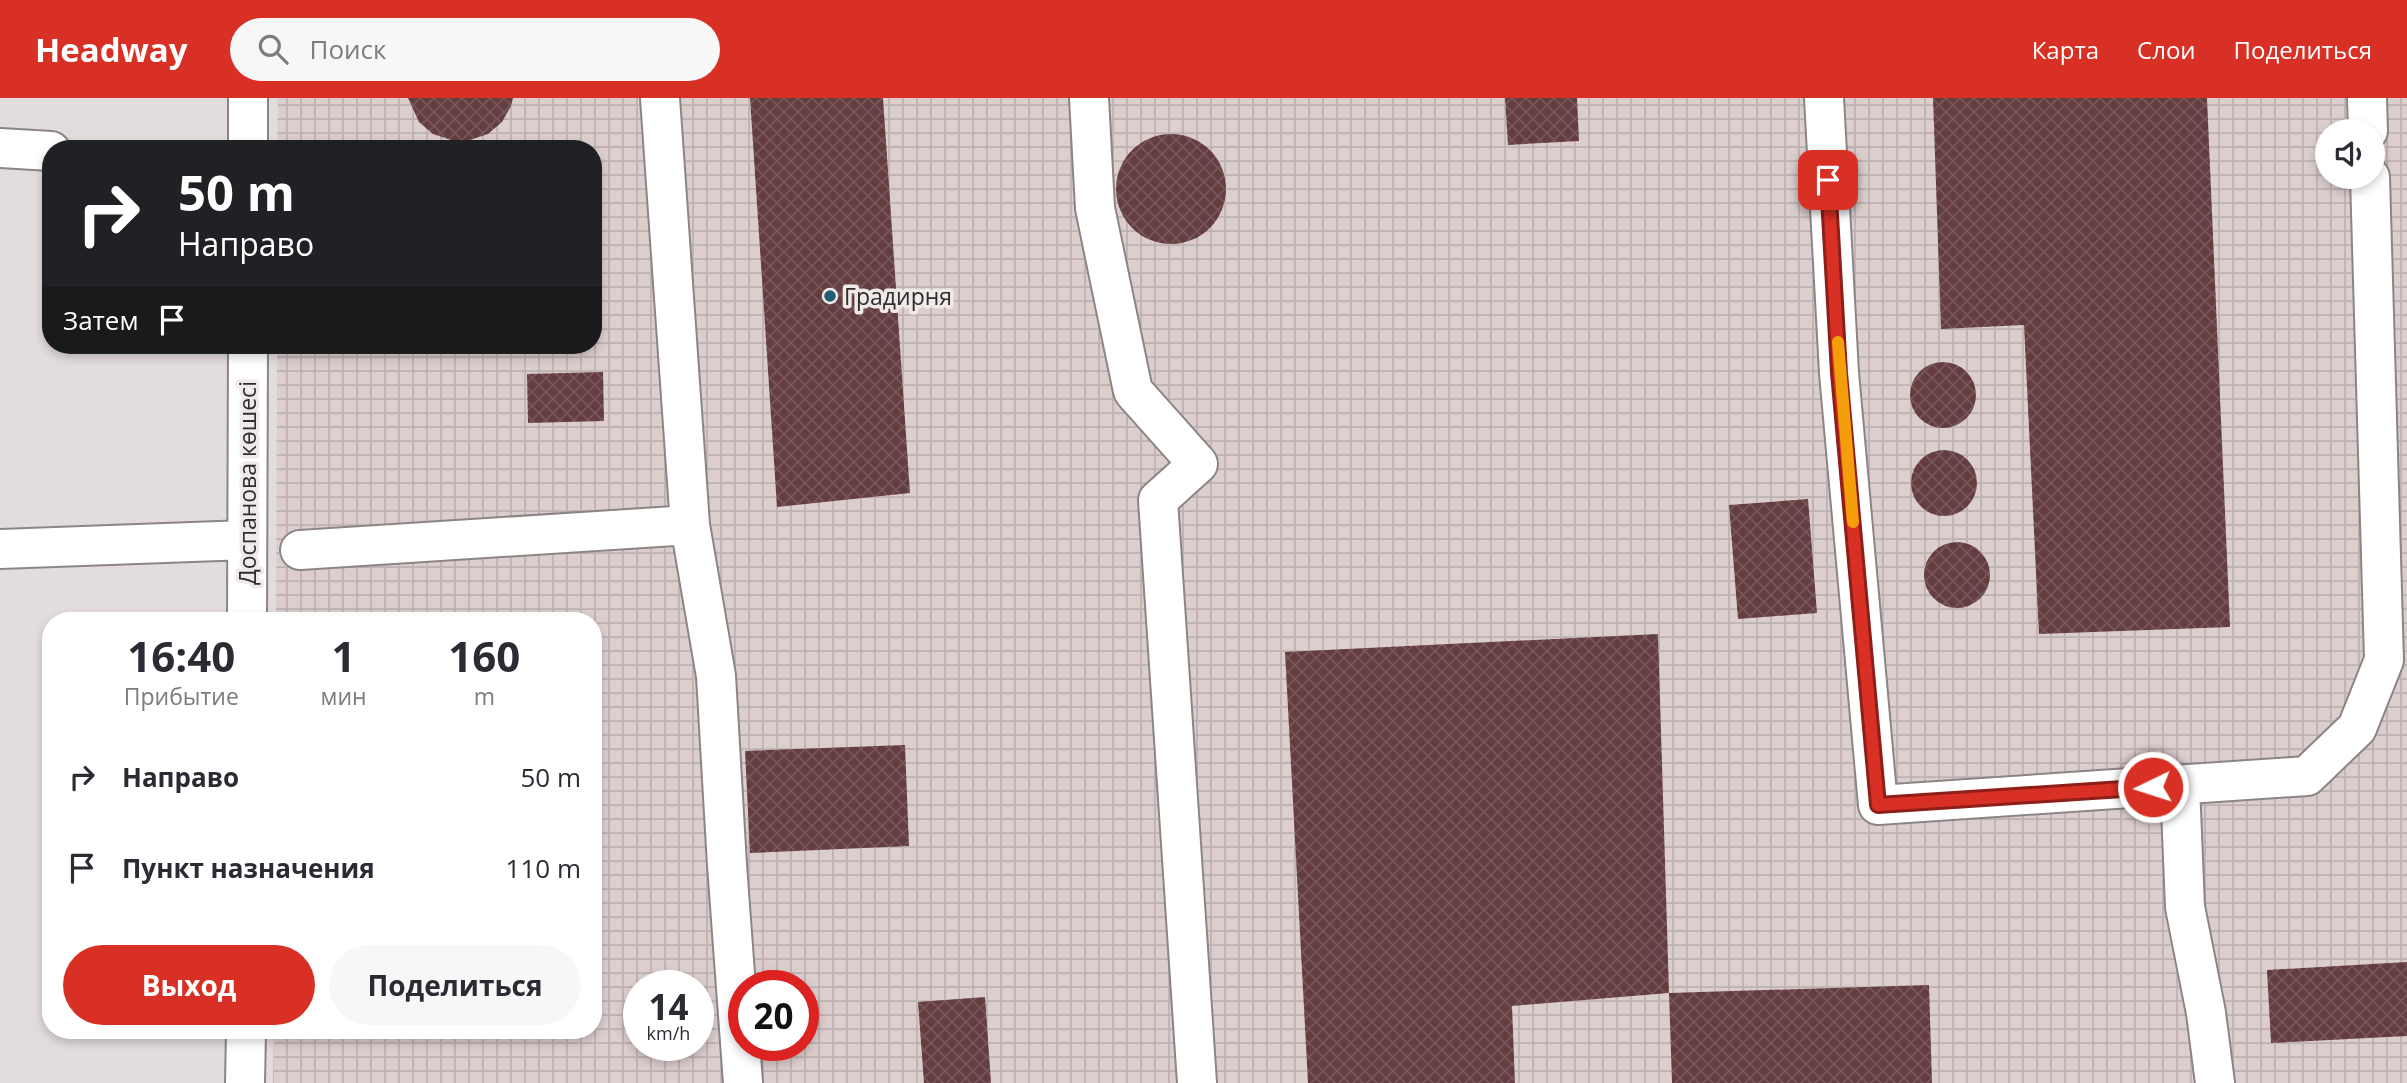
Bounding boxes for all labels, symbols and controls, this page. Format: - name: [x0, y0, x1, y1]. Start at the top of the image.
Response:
- search box: [230, 18, 720, 81]
- text: Headway: [35, 27, 188, 72]
- icon: search: [254, 30, 292, 68]
- text: Поиск: [310, 31, 387, 67]
- text: Карта: [2032, 33, 2099, 66]
- text: Слои: [2137, 33, 2196, 66]
- text: Поделиться: [2234, 33, 2372, 66]
- map controls: [2315, 119, 2385, 189]
- button: sound: [2315, 119, 2385, 189]
- pin: [1798, 150, 1858, 210]
- text: 50 m: [178, 159, 295, 225]
- icon: arrive: [1809, 161, 1847, 199]
- icon: right: [63, 168, 154, 259]
- text: Направо: [178, 222, 314, 265]
- place label: Градирня: [844, 280, 952, 312]
- marker: Градирня: [822, 288, 838, 304]
- icon: arrive: [153, 301, 191, 339]
- text: Затем: [63, 302, 139, 338]
- street label: Доспанова көшесі: [231, 381, 263, 585]
- text: 16:40: [127, 627, 235, 684]
- text: 1: [332, 627, 356, 684]
- text: 160: [448, 627, 520, 684]
- text: Прибытие: [124, 680, 239, 712]
- text: мин: [321, 680, 367, 712]
- text: m: [474, 680, 495, 712]
- position arrow: [2116, 750, 2190, 824]
- icon: right: [63, 758, 101, 796]
- text: Направо: [122, 759, 239, 795]
- text: 50 m: [520, 759, 581, 795]
- icon: arrive: [63, 849, 101, 887]
- text: Пункт назначения: [122, 850, 375, 886]
- text: 110 m: [506, 850, 581, 886]
- button: Выход: [63, 945, 315, 1025]
- button: Поделиться: [329, 945, 581, 1025]
- speed limit sign: 20: [728, 970, 819, 1061]
- text: 14: [648, 983, 689, 1030]
- text: km/h: [647, 1021, 690, 1045]

